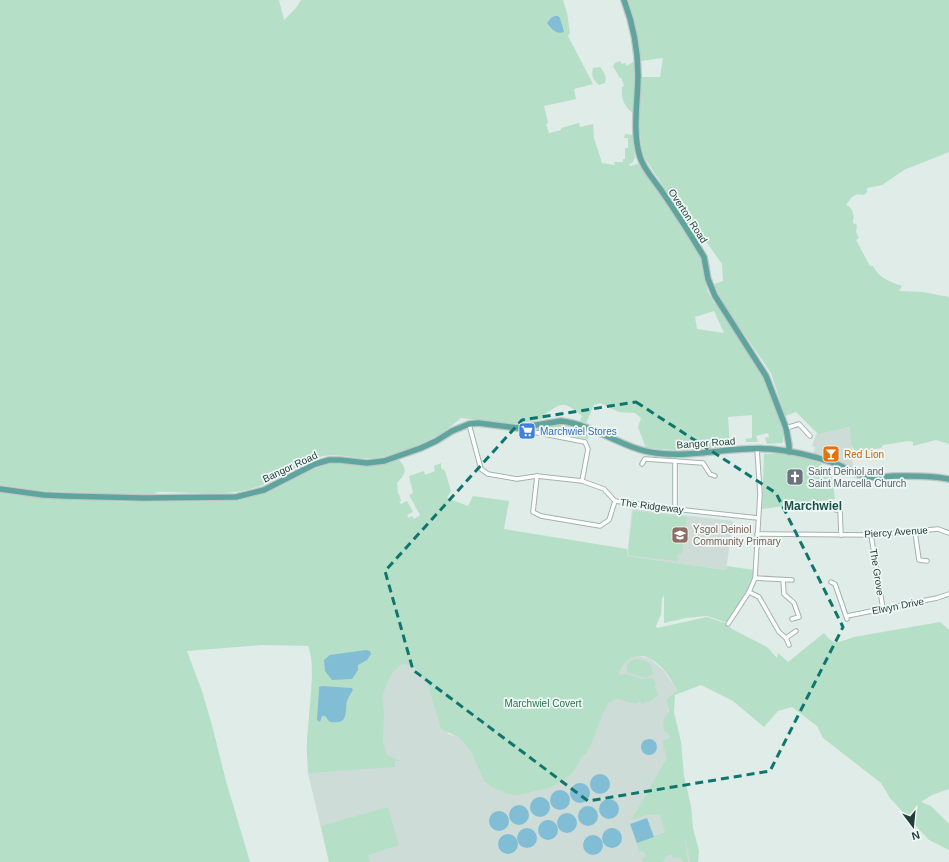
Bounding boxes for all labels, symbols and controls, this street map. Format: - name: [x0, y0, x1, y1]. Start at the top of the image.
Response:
- street label: Overton Road: [666, 187, 710, 245]
- supermarket icon: Marchwiel Stores: [517, 421, 537, 441]
- place label: Marchwiel Stores: [540, 426, 617, 437]
- street label: Bangor Road: [676, 435, 736, 451]
- bar icon: Red Lion: [821, 444, 841, 464]
- place label: Red Lion: [844, 449, 884, 460]
- street label: Bangor Road: [261, 450, 319, 484]
- place label: Saint Deiniol and Saint Marcella Church: [808, 466, 906, 489]
- church icon: Saint Deiniol and Saint Marcella Church: [785, 467, 805, 487]
- street label: The Ridgeway: [620, 497, 684, 515]
- district label: Marchwiel: [784, 499, 842, 513]
- place label: Ysgol Deiniol Community Primary: [693, 524, 781, 547]
- street label: Piercy Avenue: [864, 524, 929, 540]
- school or university icon: Ysgol Deiniol Community Primary: [670, 525, 690, 545]
- street label: The Grove: [868, 548, 886, 597]
- street label: Elwyn Drive: [871, 595, 925, 616]
- park label: Marchwiel Covert: [504, 698, 582, 709]
- north arrow: [893, 806, 933, 846]
- text: N: [910, 829, 921, 842]

